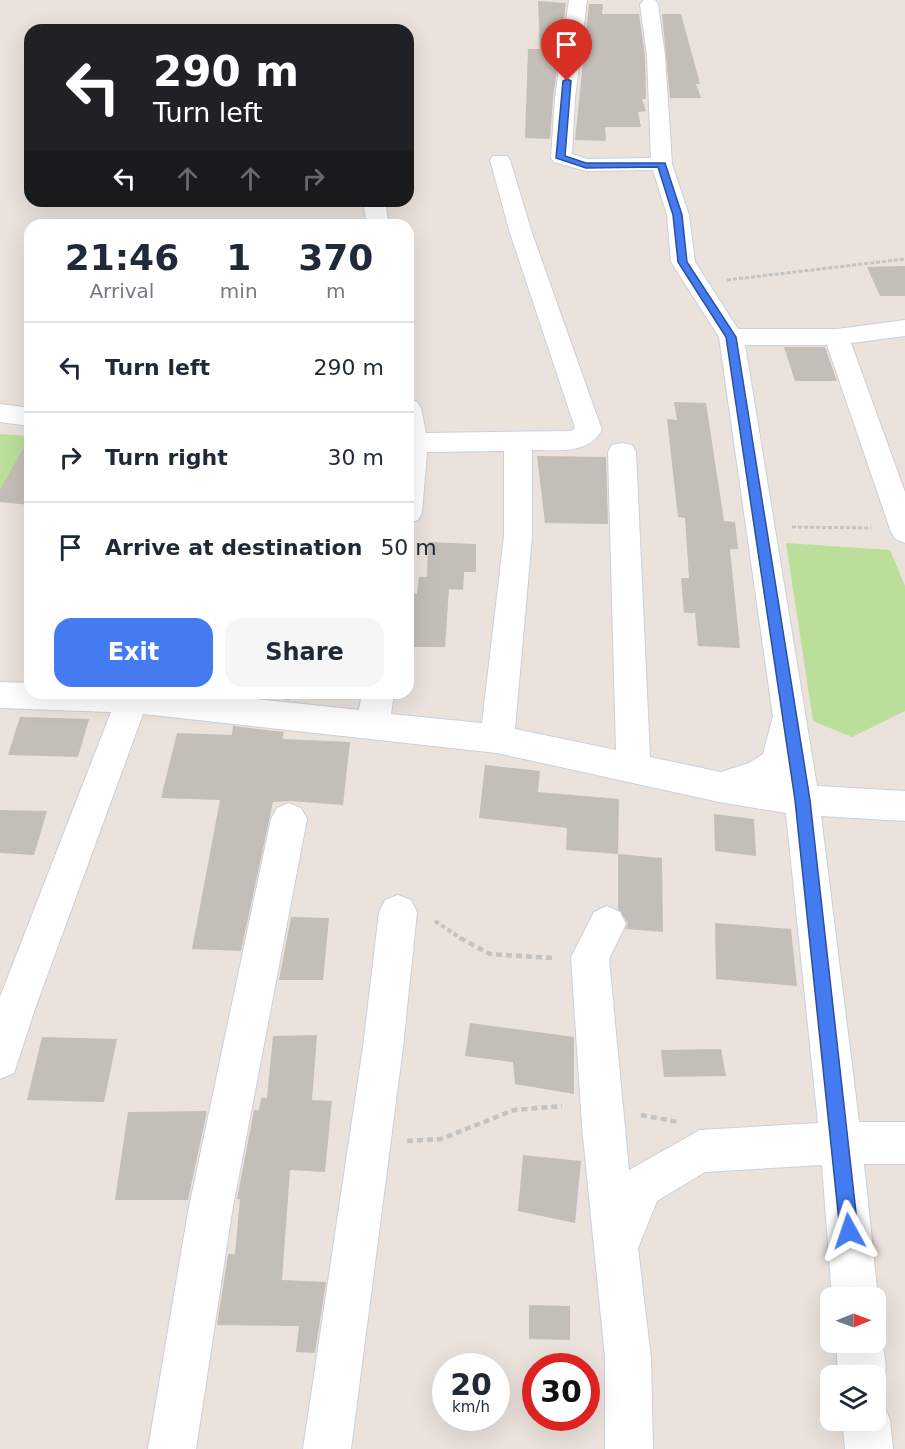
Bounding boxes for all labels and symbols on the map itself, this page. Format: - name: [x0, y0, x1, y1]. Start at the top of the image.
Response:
- pin: [541, 19, 592, 81]
- position arrow: [817, 1199, 881, 1263]
- north arrow: [820, 1287, 886, 1353]
- speed limit sign: 30: [522, 1353, 600, 1431]

